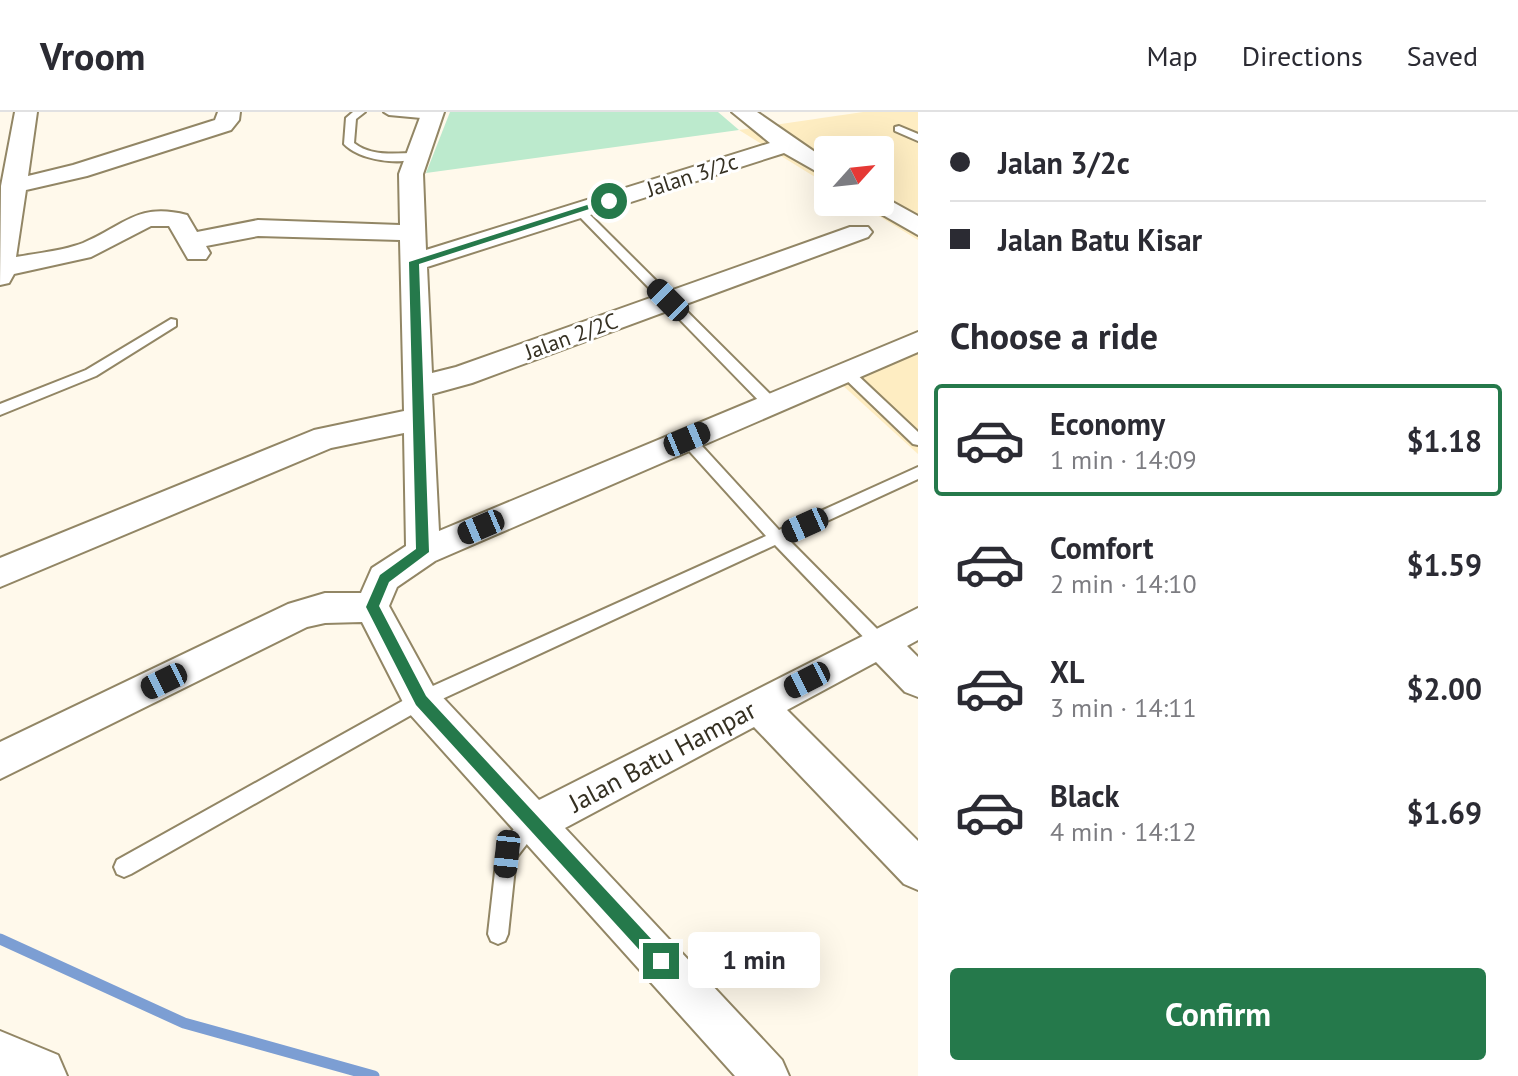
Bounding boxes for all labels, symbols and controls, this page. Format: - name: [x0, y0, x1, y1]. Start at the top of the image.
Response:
- text: Vroom: [40, 31, 145, 80]
- text: Map: [1147, 37, 1198, 74]
- text: Directions: [1242, 37, 1363, 74]
- text: Saved: [1407, 37, 1478, 74]
- north arrow: [814, 136, 894, 216]
- map controls: [814, 136, 894, 216]
- text: Jalan 3/2c: [998, 143, 1130, 182]
- street label: Jalan 3/2c: [642, 147, 741, 203]
- route start: [591, 183, 627, 219]
- text: Jalan Batu Kisar: [998, 220, 1202, 259]
- car: [643, 275, 693, 325]
- street label: Jalan 2/2C: [520, 306, 621, 366]
- text: Choose a ride: [950, 312, 1158, 359]
- icon: car: [954, 404, 1026, 476]
- text: Economy: [1050, 404, 1165, 443]
- car: [660, 419, 714, 459]
- text: $1.18: [1407, 421, 1482, 460]
- text: 1 min · 14:09: [1050, 443, 1197, 476]
- car: [778, 504, 832, 546]
- car: [454, 507, 508, 547]
- icon: car: [954, 528, 1026, 600]
- text: Comfort: [1050, 528, 1153, 567]
- text: $1.59: [1407, 545, 1482, 584]
- text: 2 min · 14:10: [1050, 567, 1197, 600]
- icon: car: [954, 652, 1026, 724]
- text: XL: [1050, 652, 1084, 691]
- car: [780, 658, 834, 702]
- car: [137, 660, 191, 702]
- text: $2.00: [1407, 669, 1482, 708]
- text: 3 min · 14:11: [1050, 691, 1197, 724]
- street label: Jalan Batu Hampar: [562, 693, 761, 820]
- icon: car: [954, 776, 1026, 848]
- text: Black: [1050, 776, 1119, 815]
- text: $1.69: [1407, 793, 1482, 832]
- text: 4 min · 14:12: [1050, 815, 1197, 848]
- car: [493, 829, 521, 879]
- callout: 1 min: [689, 933, 821, 989]
- route end: [643, 943, 679, 979]
- text: 1 min: [722, 943, 786, 976]
- button: Confirm: [950, 968, 1486, 1060]

